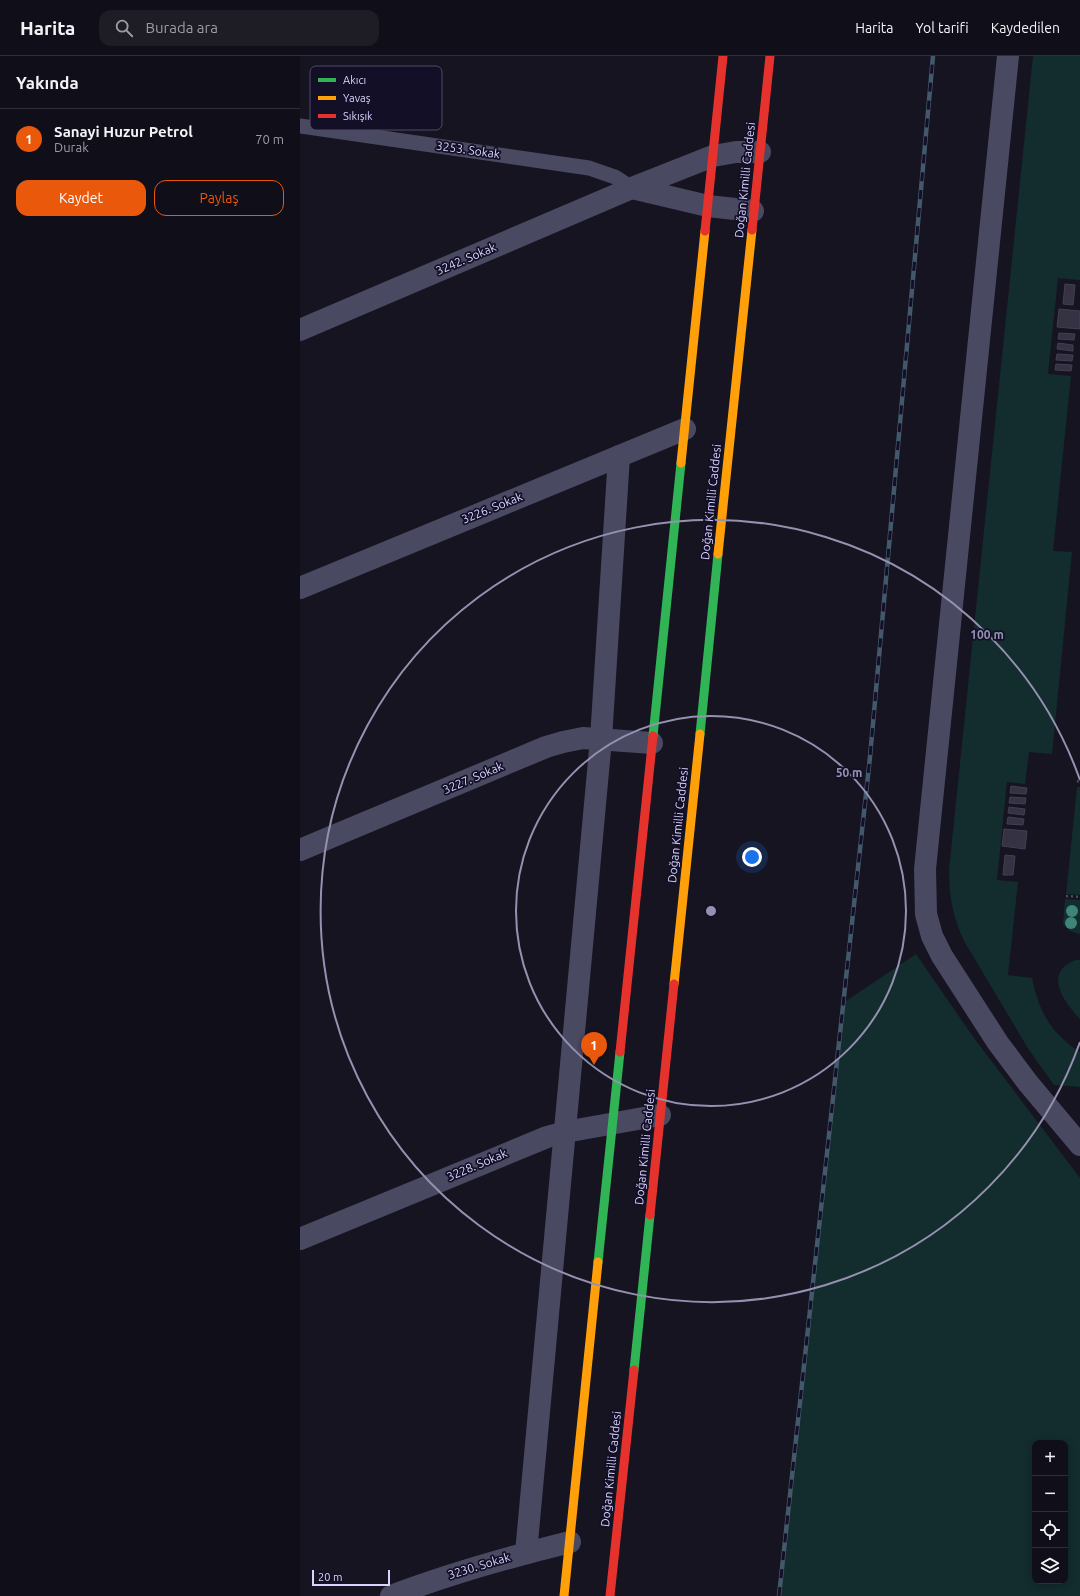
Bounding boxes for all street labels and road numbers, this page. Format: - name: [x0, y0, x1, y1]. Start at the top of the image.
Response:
- street label: Doğan Kimilli Caddesi: [732, 121, 757, 238]
- street label: 3253. Sokak: [435, 139, 501, 160]
- street label: 3242. Sokak: [434, 240, 498, 277]
- street label: Doğan Kimilli Caddesi: [698, 443, 723, 560]
- street label: 3226. Sokak: [460, 489, 524, 526]
- street label: 3227. Sokak: [441, 759, 505, 796]
- street label: Doğan Kimilli Caddesi: [665, 766, 690, 883]
- street label: Doğan Kimilli Caddesi: [632, 1088, 657, 1205]
- street label: 3228. Sokak: [445, 1146, 509, 1183]
- street label: Doğan Kimilli Caddesi: [598, 1410, 623, 1527]
- street label: 3230. Sokak: [446, 1550, 512, 1581]

